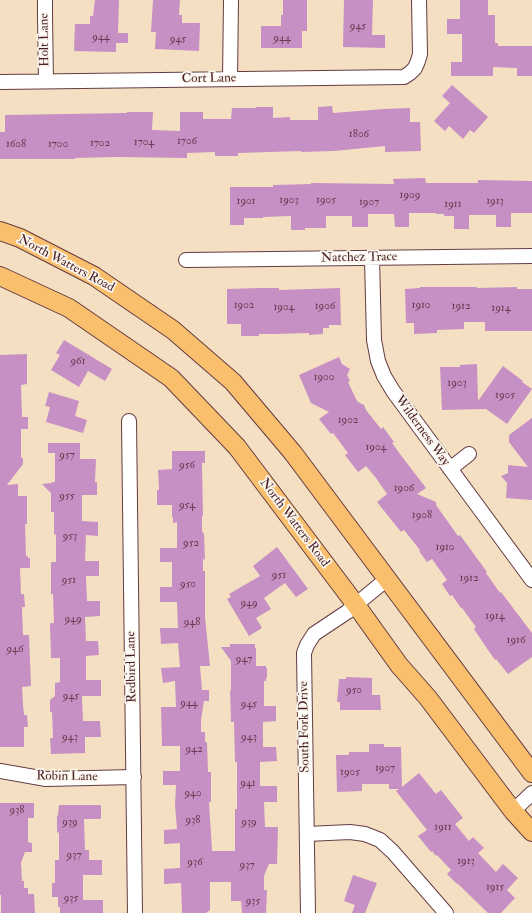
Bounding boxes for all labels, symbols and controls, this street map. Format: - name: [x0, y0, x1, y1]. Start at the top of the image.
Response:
- street label: Holt Lane: [37, 13, 53, 67]
- house number: 945: [350, 20, 366, 34]
- house number: 944: [92, 31, 110, 45]
- house number: 944: [273, 32, 291, 46]
- house number: 945: [170, 33, 186, 47]
- street label: Cort Lane: [182, 71, 236, 87]
- house number: 1806: [349, 128, 369, 142]
- house number: 1706: [177, 135, 197, 149]
- house number: 1704: [134, 136, 154, 150]
- house number: 1702: [90, 137, 110, 151]
- house number: 1608: [6, 138, 26, 152]
- house number: 1700: [48, 138, 68, 152]
- house number: 1909: [400, 189, 420, 203]
- house number: 1903: [279, 194, 299, 208]
- house number: 1905: [316, 194, 336, 208]
- house number: 1901: [236, 195, 256, 209]
- house number: 1913: [486, 195, 504, 209]
- house number: 1907: [359, 196, 379, 210]
- house number: 1911: [444, 198, 462, 212]
- street label: North Watters Road: [15, 232, 117, 296]
- street label: Natchez Trace: [321, 250, 397, 266]
- house number: 1902: [234, 299, 254, 313]
- house number: 1910: [412, 299, 430, 313]
- house number: 1906: [315, 300, 335, 314]
- house number: 1912: [452, 300, 470, 314]
- house number: 1904: [273, 301, 295, 315]
- house number: 1914: [491, 302, 511, 316]
- house number: 961: [70, 355, 86, 369]
- house number: 1900: [314, 371, 334, 385]
- house number: 1903: [447, 377, 467, 391]
- house number: 1905: [495, 389, 515, 403]
- street label: Wilderness Way: [391, 393, 453, 469]
- house number: 1902: [338, 414, 358, 428]
- house number: 1904: [365, 441, 387, 455]
- house number: 957: [59, 449, 75, 463]
- house number: 956: [179, 459, 195, 473]
- street label: North Watters Road: [256, 476, 332, 570]
- house number: 1906: [394, 482, 414, 496]
- house number: 955: [59, 490, 75, 504]
- house number: 954: [179, 499, 195, 513]
- house number: 1908: [412, 509, 432, 523]
- house number: 953: [63, 530, 77, 544]
- house number: 952: [183, 537, 199, 551]
- house number: 1910: [436, 541, 454, 555]
- house number: 951: [272, 569, 286, 583]
- house number: 1912: [460, 572, 478, 586]
- house number: 951: [62, 574, 76, 588]
- house number: 950: [180, 578, 196, 592]
- house number: 949: [240, 597, 258, 611]
- house number: 1914: [485, 610, 505, 624]
- house number: 949: [64, 613, 82, 627]
- house number: 948: [184, 616, 200, 630]
- street label: Redbird Lane: [124, 631, 140, 703]
- house number: 1916: [507, 634, 525, 648]
- house number: 946: [6, 643, 24, 657]
- house number: 947: [236, 653, 252, 667]
- street label: South Fork Drive: [296, 681, 314, 773]
- house number: 950: [346, 684, 362, 698]
- house number: 945: [63, 690, 79, 704]
- house number: 944: [180, 697, 198, 711]
- house number: 945: [241, 698, 257, 712]
- house number: 943: [62, 731, 78, 745]
- house number: 943: [241, 731, 257, 745]
- house number: 942: [185, 743, 203, 757]
- house number: 1907: [375, 762, 395, 776]
- house number: 1905: [340, 766, 360, 780]
- street label: Robin Lane: [36, 769, 98, 785]
- house number: 941: [240, 777, 256, 791]
- house number: 940: [184, 787, 202, 801]
- house number: 938: [9, 804, 25, 818]
- house number: 938: [185, 814, 201, 828]
- house number: 939: [62, 816, 78, 830]
- house number: 939: [241, 816, 257, 830]
- house number: 1911: [434, 821, 452, 835]
- house number: 937: [67, 849, 81, 863]
- house number: 1913: [457, 855, 475, 869]
- house number: 936: [187, 856, 203, 870]
- house number: 937: [240, 859, 254, 873]
- house number: 1915: [486, 881, 504, 895]
- house number: 935: [64, 892, 78, 906]
- house number: 935: [246, 895, 260, 909]

